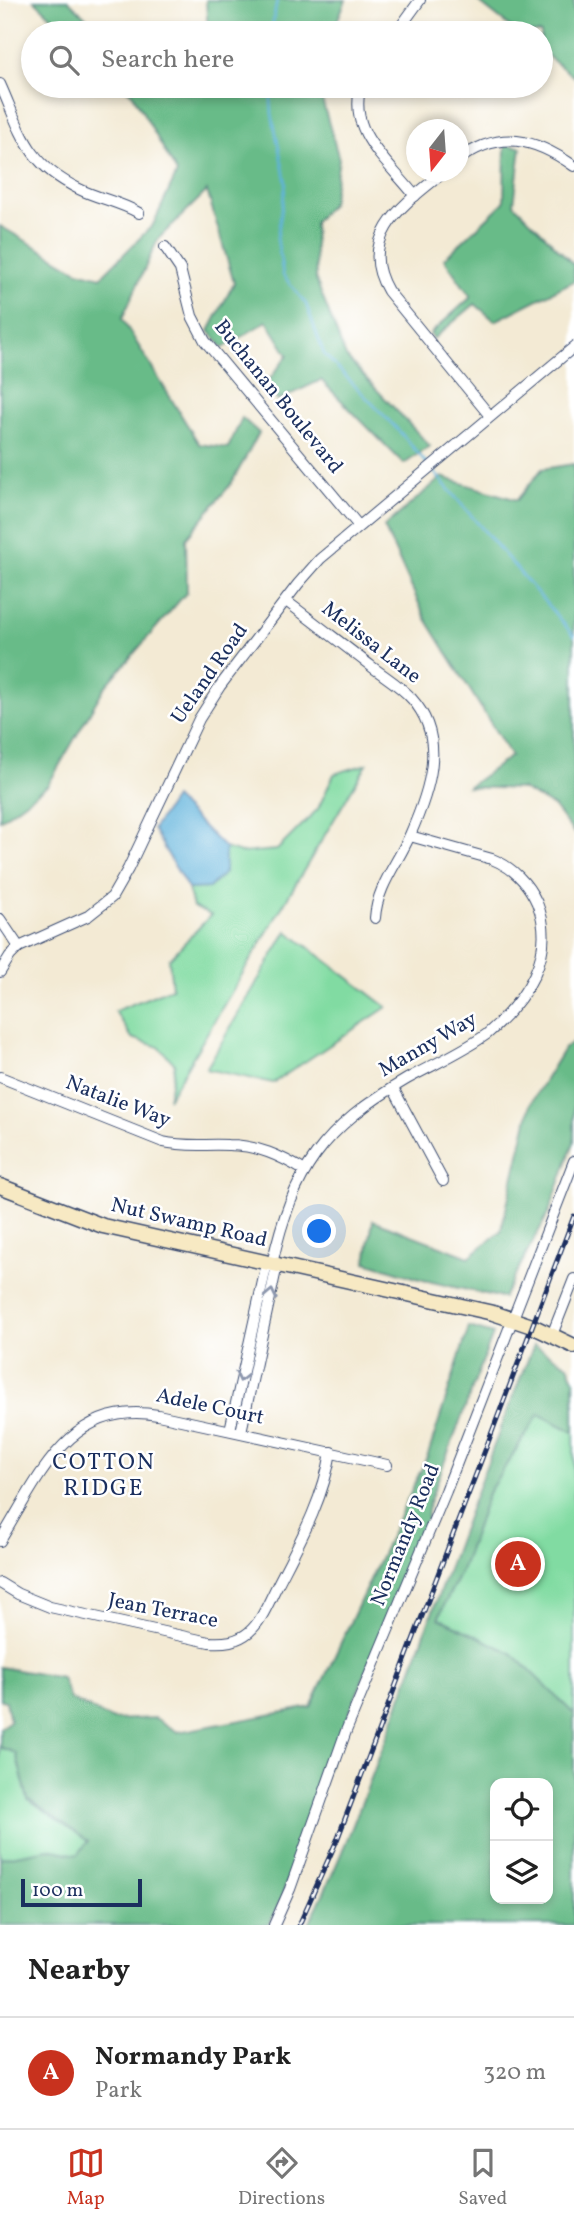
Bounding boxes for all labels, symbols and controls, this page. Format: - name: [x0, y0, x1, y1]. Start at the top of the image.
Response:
- search box: [21, 21, 553, 98]
- icon: search: [45, 41, 83, 79]
- text: Search here: [101, 42, 234, 78]
- north arrow: [406, 119, 469, 182]
- street label: Buchanan Boulevard: [207, 314, 349, 480]
- street label: Melissa Lane: [315, 595, 427, 691]
- street label: Ueland Road: [165, 618, 255, 730]
- street label: Manny Way: [373, 1005, 483, 1085]
- street label: Natalie Way: [61, 1069, 175, 1136]
- street label: Nut Swamp Road: [108, 1191, 270, 1255]
- your location: [302, 1214, 336, 1248]
- one-way arrow: [262, 1288, 277, 1300]
- one-way arrow: [235, 1371, 250, 1383]
- street label: Adele Court: [153, 1381, 267, 1433]
- district label: COTTON RIDGE: [52, 1447, 156, 1505]
- street label: Normandy Road: [364, 1459, 448, 1611]
- pin: A: [495, 1538, 541, 1590]
- street label: Jean Terrace: [105, 1586, 221, 1636]
- map controls: [490, 1778, 553, 1904]
- button: locate: [490, 1778, 553, 1841]
- button: layers: [490, 1841, 553, 1904]
- scale bar: [21, 1876, 142, 1908]
- text: 100 m: [32, 1878, 83, 1904]
- text: Nearby: [28, 1950, 130, 1992]
- text: Normandy Park: [95, 2039, 291, 2075]
- text: A: [43, 2057, 59, 2089]
- text: 320 m: [483, 2057, 546, 2089]
- text: Park: [95, 2075, 142, 2107]
- tab: Map: [67, 2144, 105, 2212]
- tab: Directions: [238, 2144, 325, 2212]
- tab: Saved: [458, 2144, 507, 2212]

